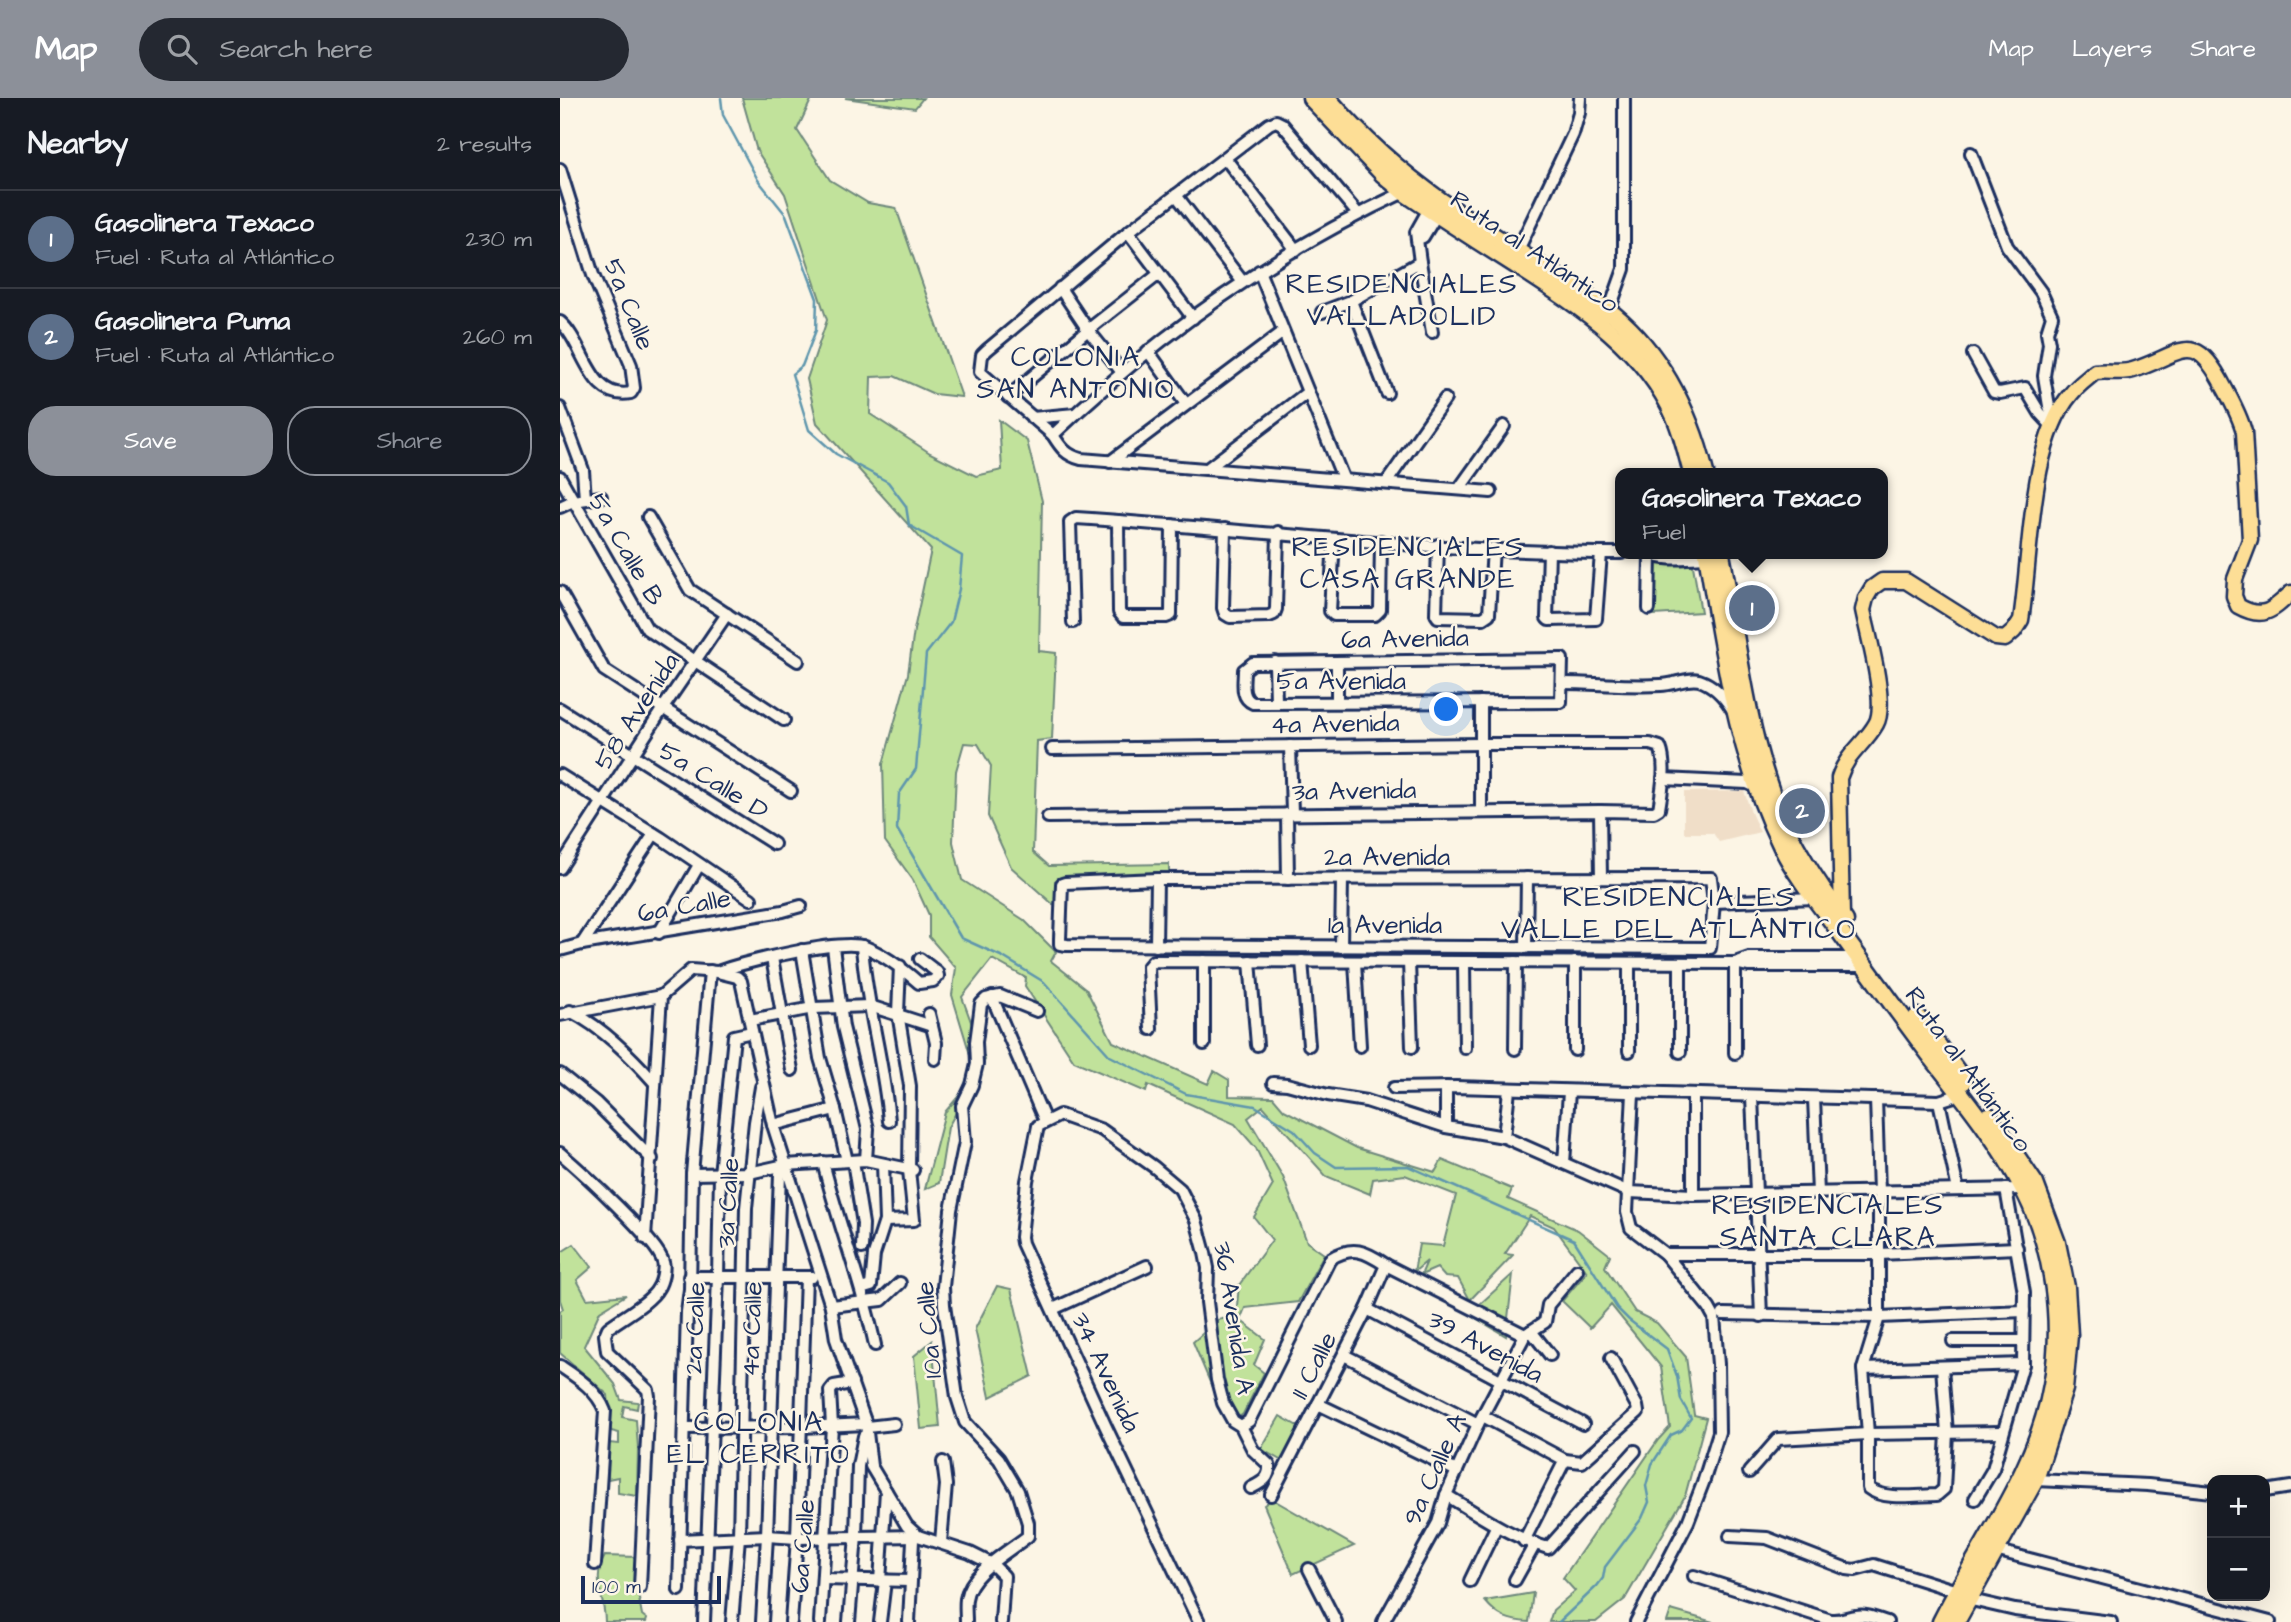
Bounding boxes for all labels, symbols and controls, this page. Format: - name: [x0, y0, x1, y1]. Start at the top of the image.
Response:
- search box: [139, 18, 629, 81]
- text: Map: [35, 26, 97, 72]
- icon: search: [163, 30, 201, 68]
- text: Search here: [219, 31, 373, 67]
- text: Map: [1989, 32, 2034, 66]
- text: Layers: [2072, 32, 2152, 66]
- text: Share: [2190, 32, 2256, 66]
- text: Nearby: [28, 123, 128, 165]
- text: 2 results: [437, 128, 532, 160]
- street label: Ruta al Atlántico: [1443, 182, 1626, 322]
- text: Gasolinera Texaco: [95, 205, 314, 241]
- text: 1: [50, 223, 52, 255]
- text: 230 m: [466, 223, 532, 255]
- text: Fuel · Ruta al Atlántico: [95, 241, 334, 273]
- street label: 5a Calle: [594, 253, 664, 356]
- district label: RESIDENCIALES VALLADOLID: [1286, 265, 1519, 336]
- text: Gasolinera Puma: [95, 303, 290, 339]
- text: 2: [44, 321, 58, 353]
- text: 260 m: [463, 321, 532, 353]
- district label: COLONIA SAN ANTONIO: [977, 338, 1175, 409]
- text: Fuel · Ruta al Atlántico: [95, 339, 334, 371]
- button: Save: [28, 406, 273, 476]
- button: Share: [287, 406, 532, 476]
- popup: [1615, 468, 1888, 559]
- text: Gasolinera Texaco: [1642, 480, 1861, 516]
- street label: 5a Calle B: [579, 486, 673, 613]
- text: Fuel: [1642, 516, 1686, 548]
- district label: RESIDENCIALES CASA GRANDE: [1292, 528, 1525, 599]
- pin: 1: [1729, 582, 1775, 634]
- street label: 6a Avenida: [1341, 620, 1469, 658]
- street label: 58 Avenida: [585, 646, 688, 777]
- street label: 5a Avenida: [1276, 663, 1406, 699]
- your location: [1429, 692, 1463, 726]
- street label: 4a Avenida: [1270, 705, 1400, 743]
- street label: 5a Calle D: [652, 733, 775, 829]
- street label: 3a Avenida: [1291, 772, 1417, 810]
- pin: 2: [1779, 785, 1825, 837]
- street label: 2a Avenida: [1324, 839, 1450, 875]
- district label: RESIDENCIALES VALLE DEL ATLÁNTICO: [1501, 878, 1857, 949]
- street label: 6a Calle: [635, 880, 734, 932]
- street label: 1a Avenida: [1328, 907, 1442, 943]
- street label: Ruta al Atlántico: [1896, 979, 2041, 1160]
- street label: 3a Calle: [708, 1157, 748, 1249]
- district label: RESIDENCIALES SANTA CLARA: [1712, 1186, 1945, 1257]
- street label: 36 Avenida A: [1204, 1239, 1264, 1398]
- street label: 10a Calle: [907, 1280, 951, 1380]
- street label: 2a Calle: [675, 1281, 715, 1375]
- street label: 4a Calle: [732, 1281, 772, 1377]
- street label: 39 Avenida: [1421, 1301, 1550, 1392]
- street label: 34 Avenida: [1063, 1306, 1150, 1439]
- street label: 11 Calle: [1282, 1326, 1346, 1405]
- district label: COLONIA EL CERRITO: [667, 1403, 851, 1474]
- street label: 9a Calle A: [1394, 1407, 1476, 1531]
- map controls: [2207, 1475, 2270, 1601]
- button: +: [2207, 1475, 2270, 1538]
- street label: 6a Calle: [782, 1498, 824, 1594]
- button: −: [2207, 1538, 2270, 1601]
- scale bar: [581, 1573, 721, 1605]
- text: 100 m: [592, 1574, 641, 1601]

